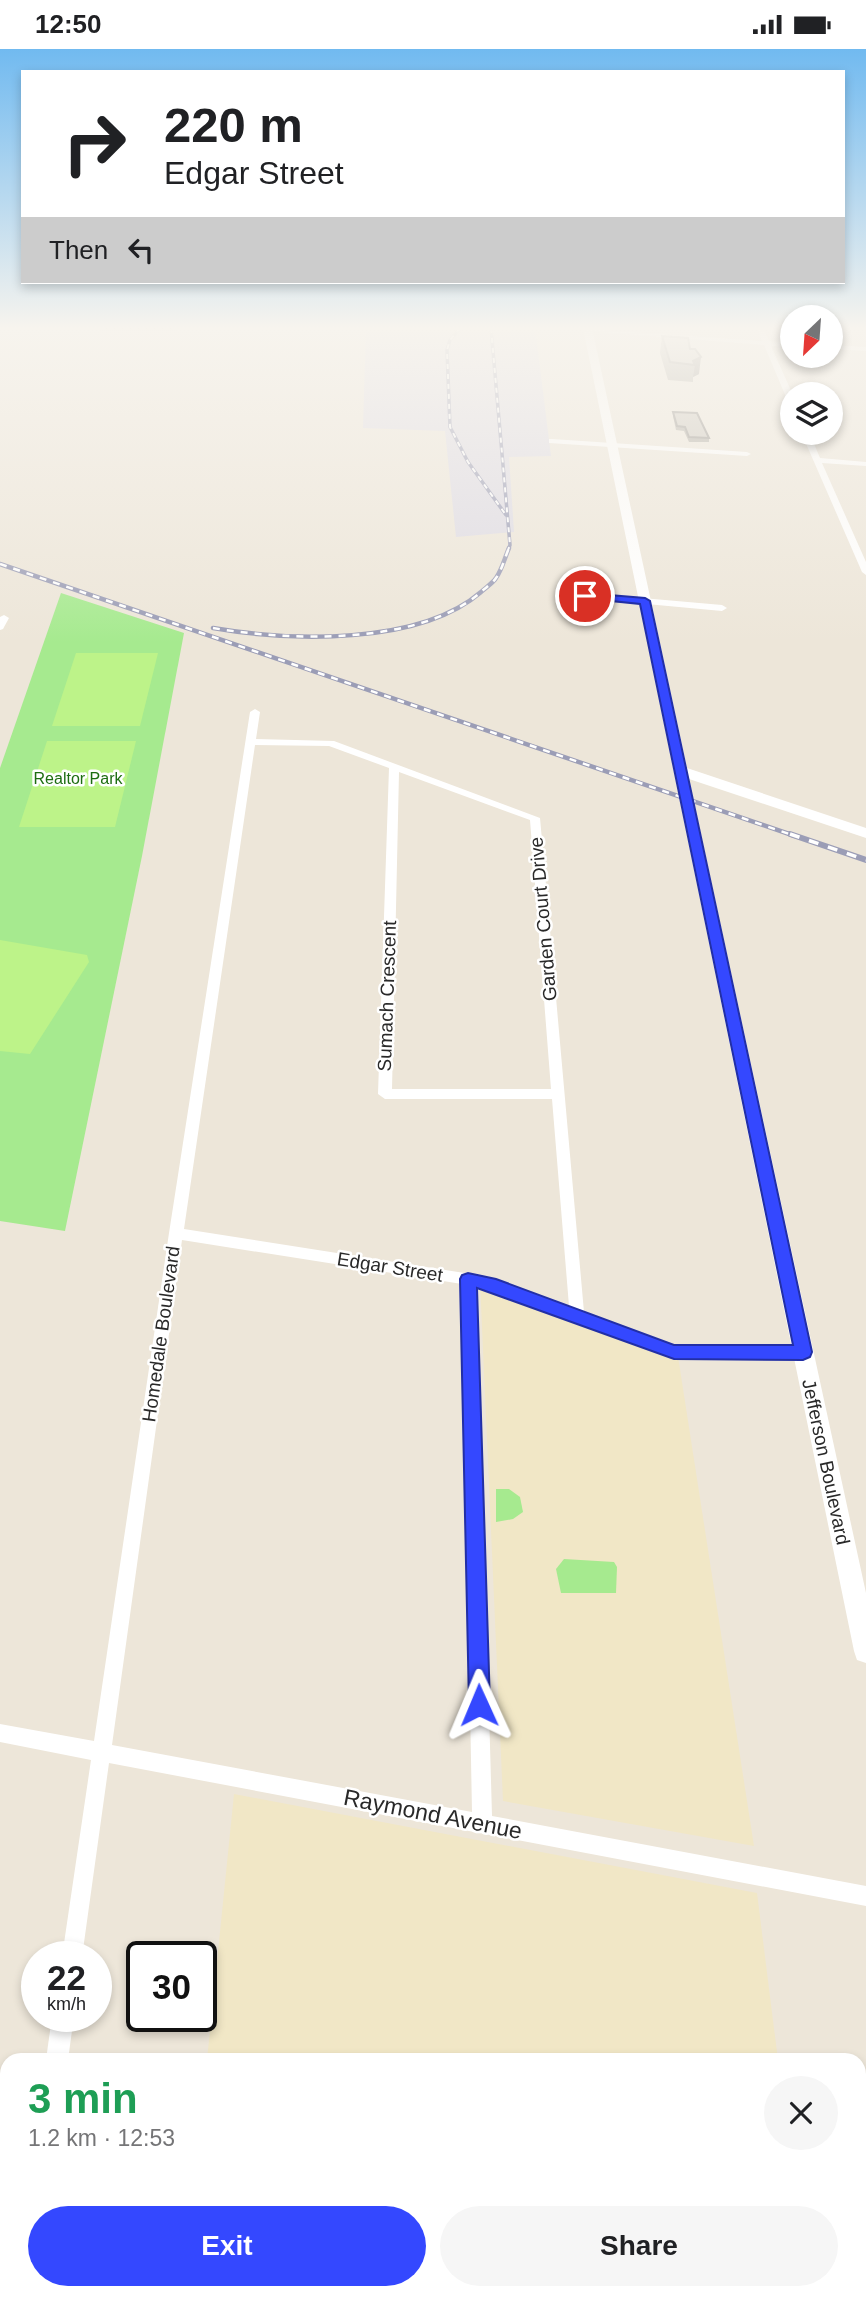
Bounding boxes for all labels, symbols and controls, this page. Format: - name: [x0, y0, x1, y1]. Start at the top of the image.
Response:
- text: 12:50: [35, 9, 102, 39]
- icon: right: [49, 98, 140, 189]
- text: 220 m: [164, 98, 303, 152]
- text: Edgar Street: [164, 155, 344, 191]
- icon: left: [122, 231, 160, 269]
- text: Then: [49, 235, 108, 265]
- north arrow: [780, 305, 844, 367]
- map controls: [780, 305, 843, 445]
- button: layers: [780, 382, 843, 445]
- pin: [555, 566, 615, 626]
- icon: arrive: [566, 577, 604, 615]
- park label: Realtor Park: [34, 770, 123, 787]
- street label: Garden Court Drive: [525, 836, 561, 1002]
- street label: Sumach Crescent: [374, 919, 400, 1072]
- street label: Homedale Boulevard: [138, 1245, 184, 1423]
- street label: Edgar Street: [336, 1248, 445, 1286]
- street label: Jefferson Boulevard: [798, 1377, 854, 1547]
- position arrow: [442, 1668, 516, 1742]
- street label: Raymond Avenue: [342, 1784, 524, 1844]
- speed limit sign: 30: [126, 1941, 217, 2032]
- text: 22: [47, 1958, 86, 1997]
- text: km/h: [47, 1994, 86, 2014]
- text: 3 min: [28, 2075, 138, 2122]
- button: close: [764, 2076, 838, 2150]
- text: 1.2 km · 12:53: [28, 2125, 175, 2151]
- button: Exit: [28, 2206, 426, 2286]
- button: Share: [440, 2206, 838, 2286]

